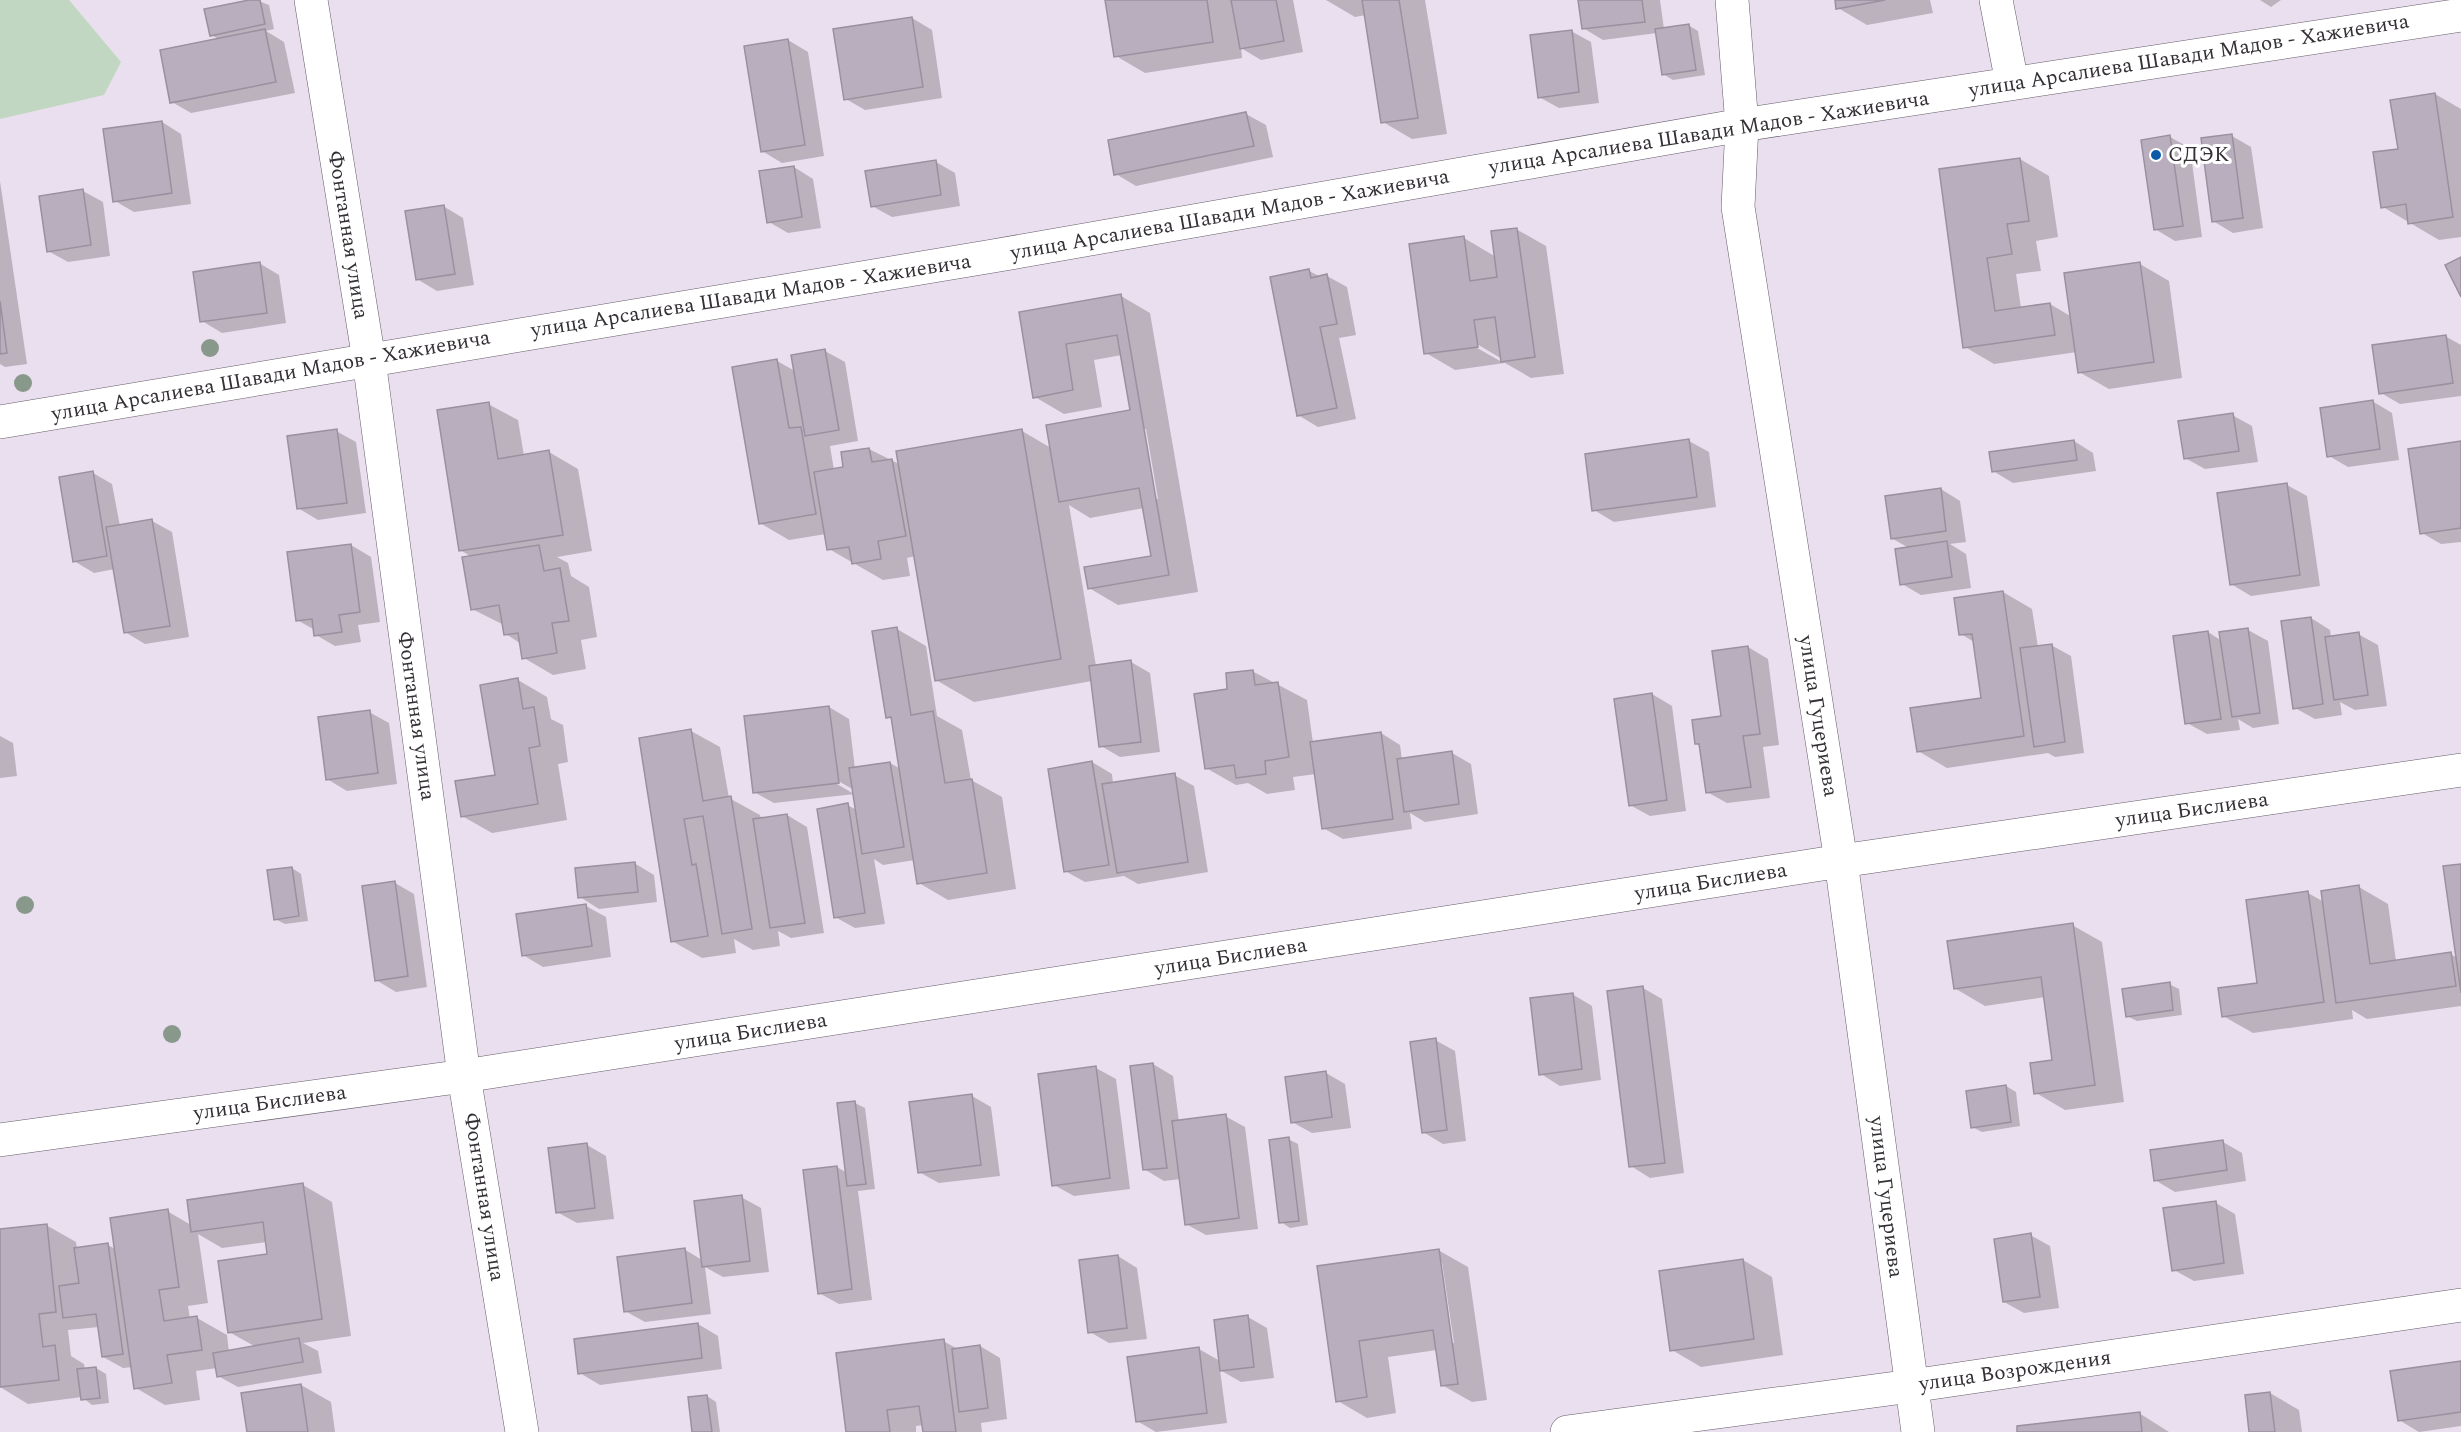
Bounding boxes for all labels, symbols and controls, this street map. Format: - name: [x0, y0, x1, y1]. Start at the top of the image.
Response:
- street label: улица Арсалиева Шавади Мадов - Хажиевича: [1966, 5, 2412, 107]
- street label: улица Арсалиева Шавади Мадов - Хажиевича: [1486, 82, 1932, 184]
- place label: СДЭК: [2168, 139, 2229, 171]
- street label: Фонтанная улица: [319, 148, 377, 322]
- marker: СДЭК: [2149, 148, 2163, 162]
- street label: улица Арсалиева Шавади Мадов - Хажиевича: [1007, 160, 1453, 270]
- street label: улица Арсалиева Шавади Мадов - Хажиевича: [528, 245, 974, 347]
- street label: улица Арсалиева Шавади Мадов - Хажиевича: [48, 321, 494, 431]
- street label: Фонтанная улица: [388, 629, 444, 803]
- street label: улица Гуцериева: [1789, 632, 1847, 800]
- street label: улица Бислиева: [2113, 783, 2271, 837]
- street label: улица Бислиева: [1631, 854, 1790, 910]
- street label: улица Бислиева: [1151, 929, 1310, 985]
- street label: улица Бислиева: [671, 1004, 830, 1060]
- street label: улица Бислиева: [191, 1076, 349, 1130]
- street label: Фонтанная улица: [455, 1110, 513, 1284]
- street label: улица Гуцериева: [1860, 1113, 1912, 1280]
- street label: улица Возрождения: [1916, 1342, 2113, 1400]

